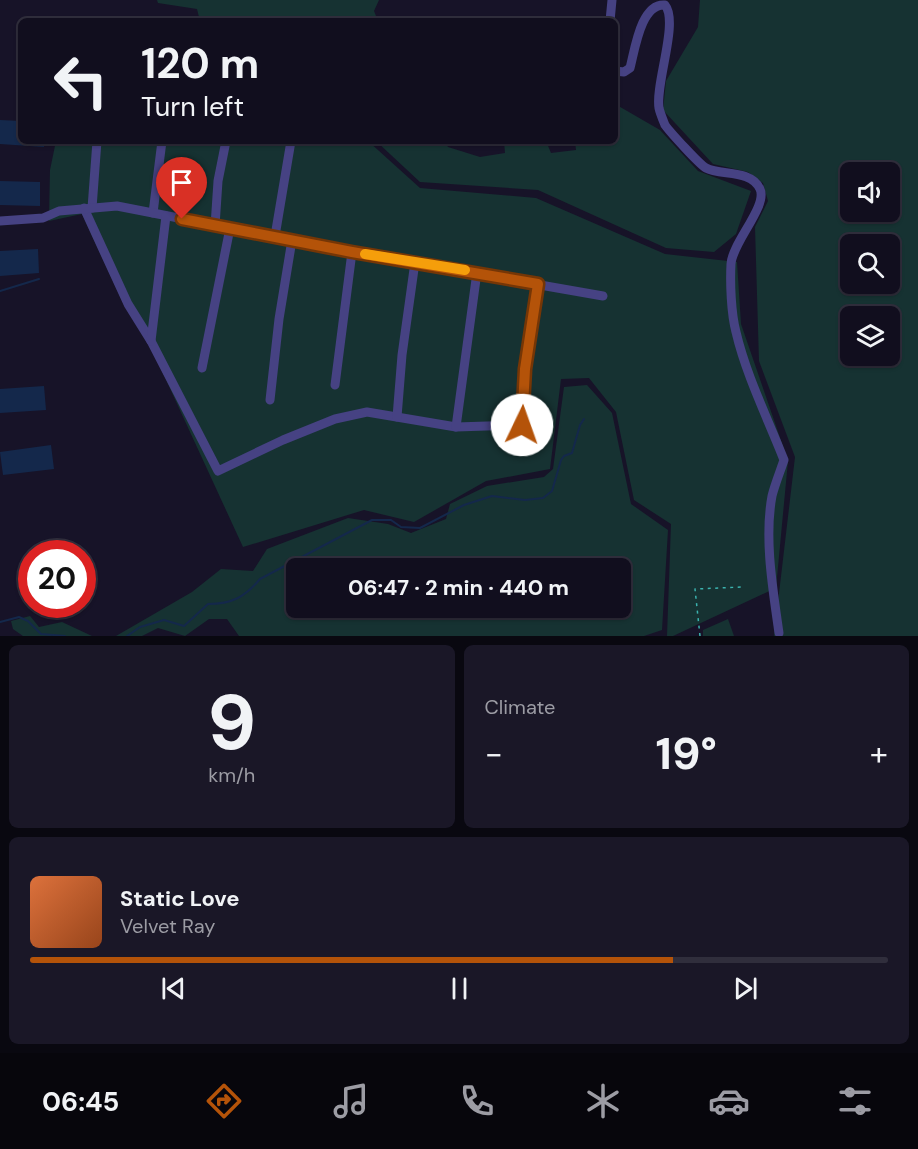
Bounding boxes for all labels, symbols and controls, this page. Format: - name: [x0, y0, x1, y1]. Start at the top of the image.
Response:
- text: 120 m: [141, 36, 259, 91]
- icon: left: [42, 42, 120, 120]
- text: Turn left: [141, 89, 244, 124]
- pin: [156, 157, 207, 219]
- map controls: [840, 162, 900, 366]
- button: sound: [840, 162, 900, 222]
- icon: arrive: [165, 166, 198, 199]
- button: search: [840, 234, 900, 294]
- button: layers: [840, 306, 900, 366]
- position arrow: [490, 393, 554, 457]
- speed limit sign: 20: [18, 540, 96, 618]
- text: 06:47 · 2 min · 440 m: [348, 573, 569, 602]
- text: 9: [207, 672, 257, 773]
- text: Climate: [485, 694, 555, 720]
- text: 19°: [656, 724, 717, 783]
- text: −: [485, 732, 503, 775]
- text: +: [870, 732, 888, 775]
- text: km/h: [208, 762, 255, 788]
- text: Static Love: [120, 884, 240, 913]
- text: Velvet Ray: [120, 913, 215, 939]
- icon: previous: [157, 972, 190, 1005]
- icon: pause: [443, 972, 476, 1005]
- icon: next: [729, 972, 762, 1005]
- icon: directions: [203, 1080, 245, 1122]
- icon: music: [330, 1080, 372, 1122]
- icon: phone: [456, 1080, 498, 1122]
- icon: climate: [582, 1080, 624, 1122]
- icon: car: [708, 1080, 750, 1122]
- icon: filters: [834, 1080, 876, 1122]
- text: 06:45: [42, 1084, 119, 1119]

